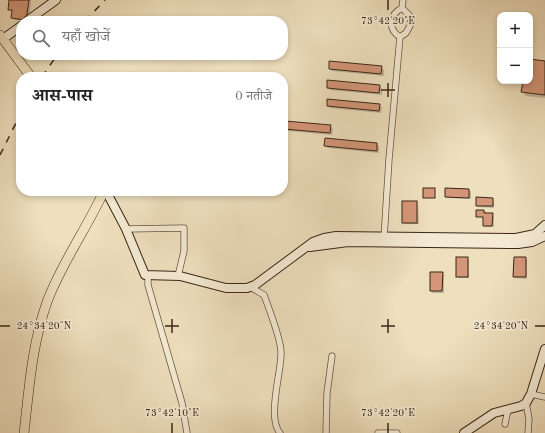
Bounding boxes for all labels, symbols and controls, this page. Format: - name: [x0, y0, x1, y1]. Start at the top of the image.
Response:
- map controls: [497, 12, 533, 84]
- button: +: [497, 12, 533, 48]
- search box: [16, 16, 288, 60]
- text: 73°42'20"E: [361, 16, 415, 26]
- icon: search: [30, 27, 52, 49]
- text: यहाँ खोजें: [62, 30, 110, 45]
- button: −: [497, 48, 533, 84]
- text: आस-पास: [32, 88, 92, 105]
- text: 0 नतीजे: [235, 90, 272, 103]
- text: 24°34'20"N: [17, 321, 72, 331]
- text: 24°34'20"N: [474, 321, 529, 331]
- text: 73°42'10"E: [145, 408, 199, 418]
- text: 73°42'20"E: [361, 408, 415, 418]

